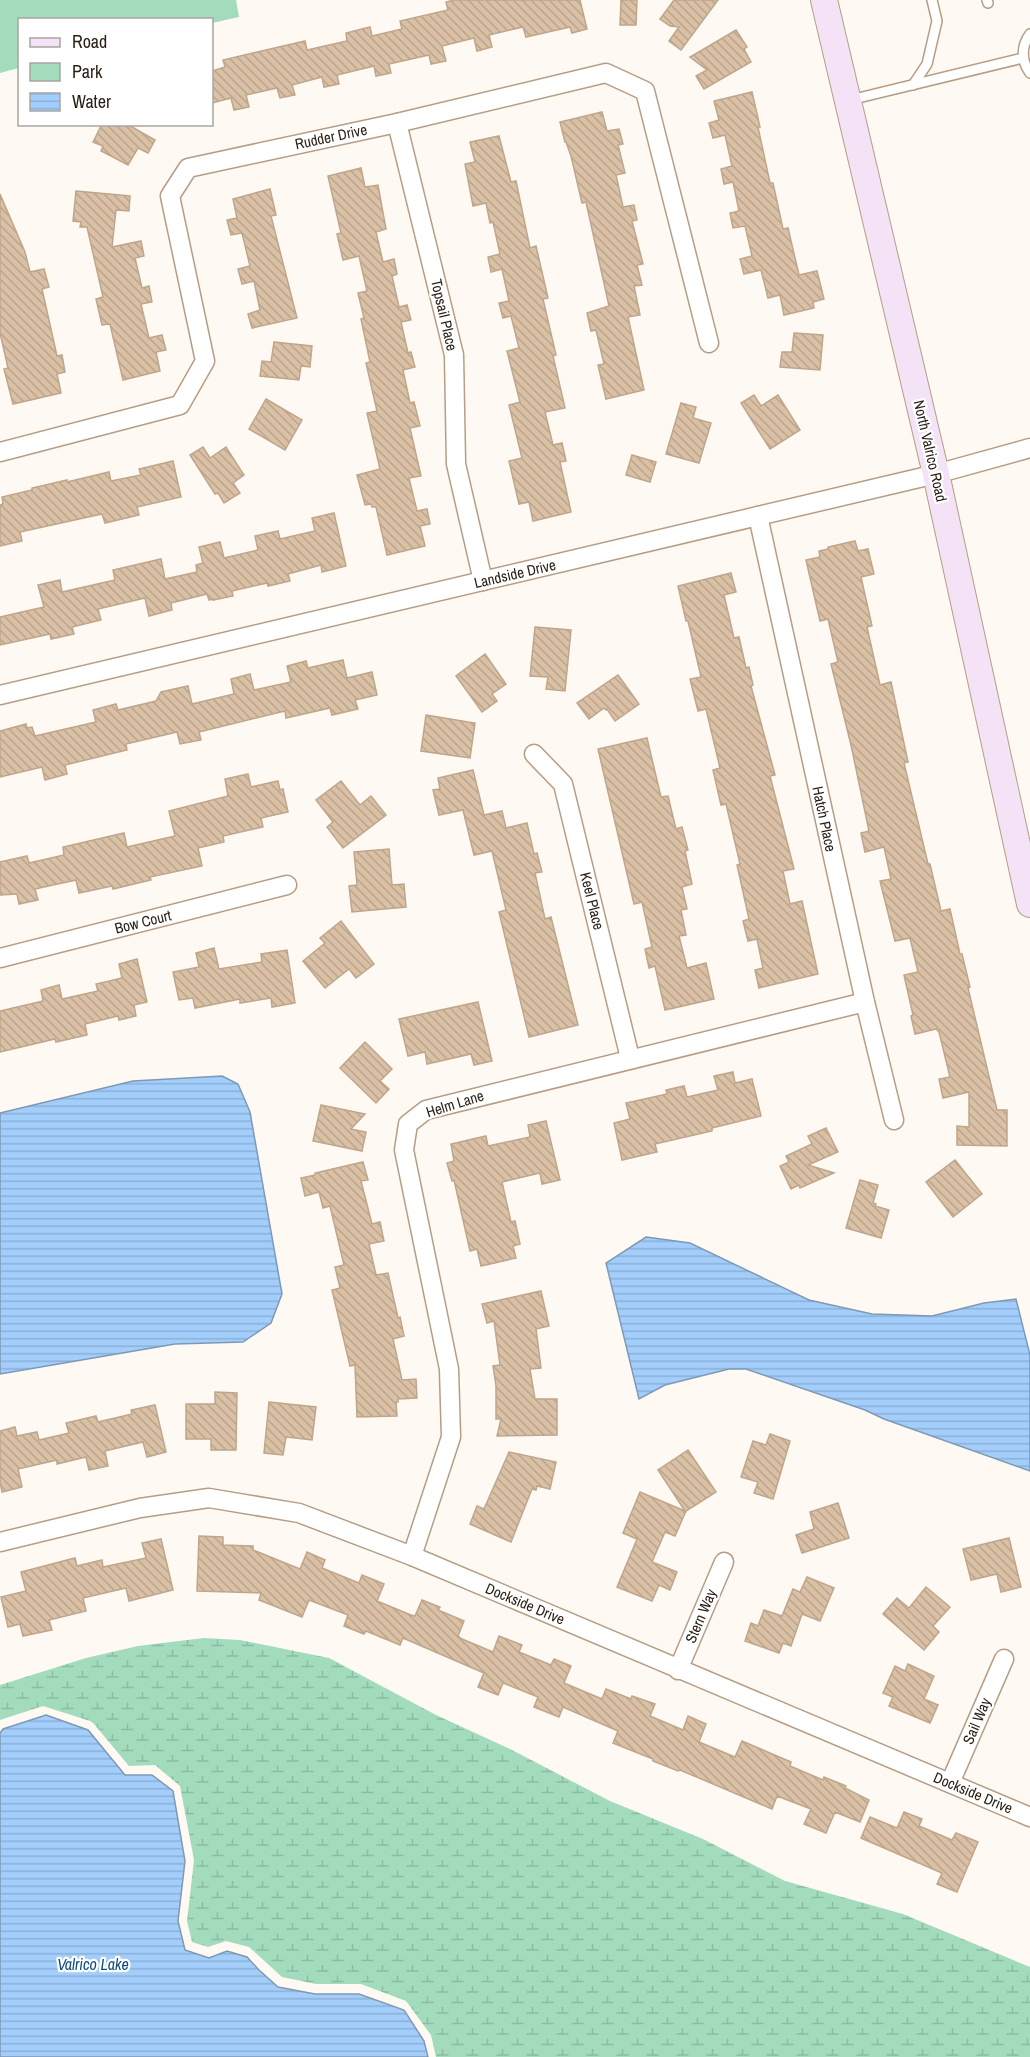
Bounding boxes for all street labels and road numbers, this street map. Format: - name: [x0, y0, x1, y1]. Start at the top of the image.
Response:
- street label: Rudder Drive: [293, 119, 369, 154]
- street label: Topsail Place: [426, 277, 463, 353]
- street label: North Valrico Road: [909, 398, 952, 504]
- street label: Landside Drive: [472, 554, 558, 593]
- street label: Hatch Place: [807, 784, 842, 854]
- street label: Keel Place: [575, 870, 610, 932]
- street label: Bow Court: [112, 904, 174, 939]
- street label: Helm Lane: [423, 1085, 487, 1122]
- street label: Dockside Drive: [482, 1577, 568, 1630]
- street label: Stern Way: [680, 1585, 722, 1646]
- street label: Sail Way: [957, 1693, 996, 1747]
- street label: Dockside Drive: [930, 1766, 1016, 1819]

